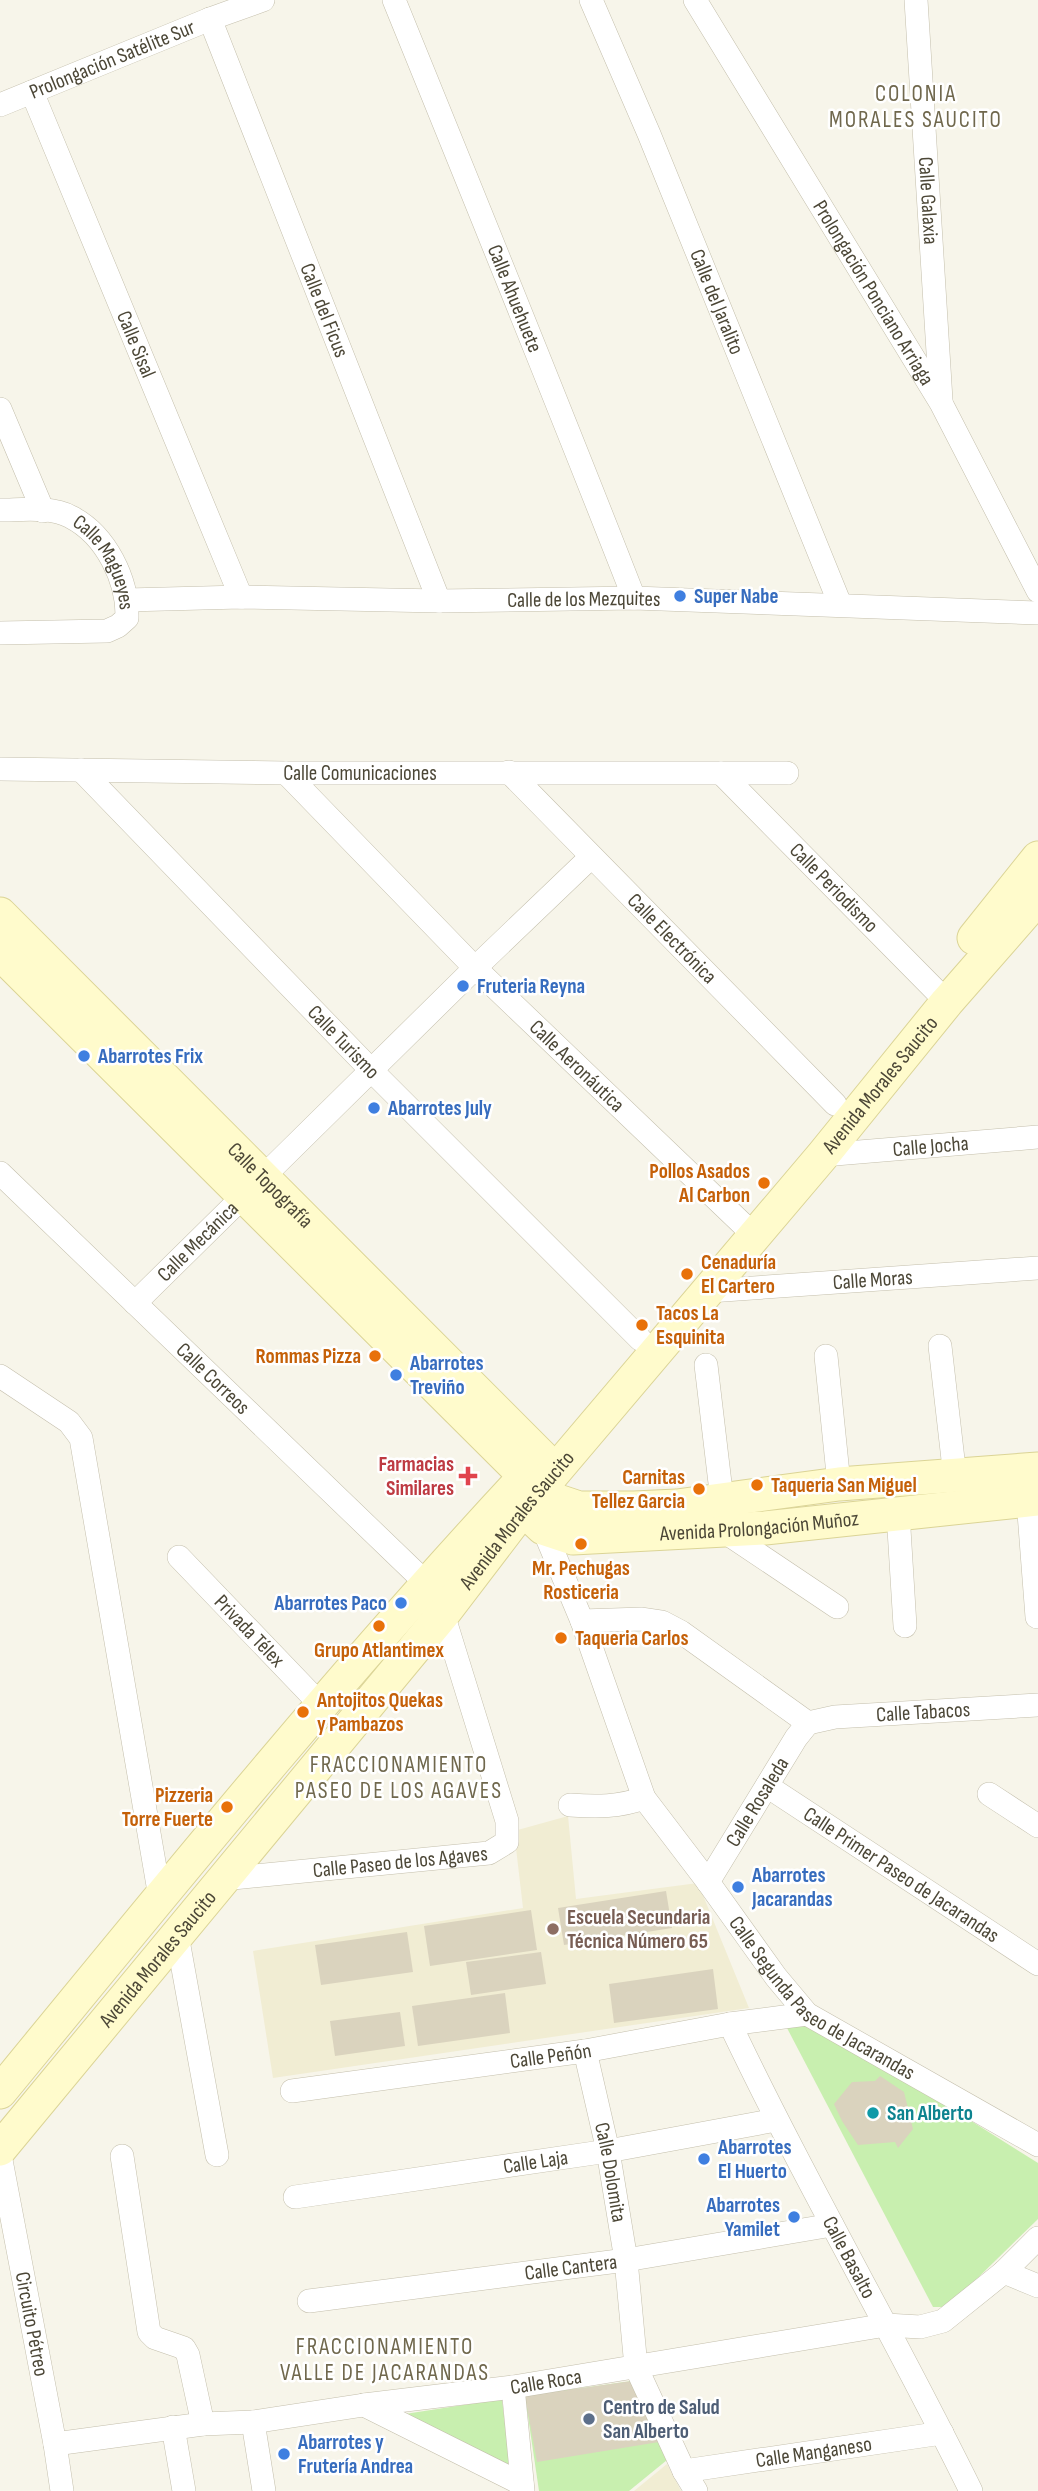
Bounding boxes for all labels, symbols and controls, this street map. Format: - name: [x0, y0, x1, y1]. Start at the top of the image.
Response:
- street label: Prolongación Satélite Sur: [26, 15, 199, 105]
- district label: COLONIA MORALES SAUCITO: [829, 80, 1003, 134]
- street label: Calle Galaxia: [913, 156, 943, 245]
- street label: Prolongación Ponciano Arriaga: [807, 196, 939, 390]
- street label: Calle Ahuehuete: [482, 241, 547, 356]
- street label: Calle del Jaralito: [684, 246, 749, 358]
- street label: Calle del Ficus: [294, 260, 354, 361]
- street label: Calle Sisal: [111, 307, 161, 382]
- street label: Calle Magueyes: [68, 509, 139, 611]
- place label: Super Nabe: [694, 584, 778, 609]
- street label: Calle de los Mezquites: [507, 586, 661, 613]
- marker: Super Nabe: [672, 588, 688, 604]
- street label: Calle Comunicaciones: [283, 761, 437, 786]
- street label: Calle Periodismo: [784, 838, 883, 938]
- street label: Calle Electrónica: [622, 888, 722, 989]
- place label: Fruteria Reyna: [477, 974, 585, 999]
- marker: Fruteria Reyna: [455, 978, 471, 994]
- street label: Calle Turismo: [302, 1000, 385, 1084]
- street label: Avenida Morales Saucito: [817, 1011, 943, 1160]
- street label: Calle Aeronáutica: [524, 1015, 630, 1117]
- place label: Abarrotes Frix: [97, 1044, 203, 1069]
- marker: Abarrotes Frix: [76, 1048, 92, 1064]
- place label: Abarrotes July: [387, 1096, 492, 1121]
- marker: Abarrotes July: [366, 1100, 382, 1116]
- street label: Calle Jocha: [892, 1131, 970, 1162]
- street label: Calle Topografía: [222, 1137, 318, 1234]
- place label: Pollos Asados Al Carbon: [649, 1159, 750, 1208]
- marker: Pollos Asados Al Carbon: [756, 1175, 772, 1191]
- street label: Calle Mecánica: [152, 1196, 244, 1287]
- place label: Cenaduría El Cartero: [701, 1250, 776, 1299]
- street label: Calle Moras: [832, 1265, 913, 1295]
- marker: Cenaduría El Cartero: [679, 1266, 695, 1282]
- place label: Tacos La Esquinita: [656, 1301, 725, 1350]
- marker: Tacos La Esquinita: [634, 1317, 650, 1333]
- street label: Calle Correos: [171, 1337, 255, 1420]
- place label: Rommas Pizza: [255, 1344, 361, 1369]
- marker: Rommas Pizza: [367, 1348, 383, 1364]
- place label: Abarrotes Treviño: [409, 1351, 484, 1400]
- marker: Abarrotes Treviño: [388, 1367, 404, 1383]
- street label: Avenida Morales Saucito: [454, 1446, 580, 1595]
- place label: Farmacias Similares: [379, 1452, 454, 1501]
- place label: Carnitas Tellez Garcia: [592, 1465, 685, 1514]
- marker: Farmacias Similares: [460, 1468, 476, 1484]
- place label: Taqueria San Miguel: [771, 1473, 917, 1498]
- marker: Taqueria San Miguel: [749, 1477, 765, 1493]
- marker: Carnitas Tellez Garcia: [691, 1481, 707, 1497]
- street label: Avenida Prolongación Muñoz: [658, 1506, 860, 1547]
- marker: Mr. Pechugas Rosticeria: [573, 1536, 589, 1552]
- place label: Mr. Pechugas Rosticeria: [532, 1556, 630, 1605]
- street label: Privada Télex: [209, 1590, 290, 1672]
- place label: Abarrotes Paco: [273, 1591, 387, 1616]
- marker: Abarrotes Paco: [393, 1595, 409, 1611]
- marker: Grupo Atlantimex: [371, 1618, 387, 1634]
- place label: Taqueria Carlos: [575, 1626, 689, 1651]
- marker: Taqueria Carlos: [553, 1630, 569, 1646]
- place label: Grupo Atlantimex: [314, 1638, 444, 1663]
- place label: Antojitos Quekas y Pambazos: [316, 1688, 443, 1737]
- street label: Calle Tabacos: [875, 1697, 971, 1728]
- marker: Antojitos Quekas y Pambazos: [295, 1704, 311, 1720]
- district label: FRACCIONAMIENTO PASEO DE LOS AGAVES: [295, 1751, 503, 1805]
- street label: Calle Rosaleda: [721, 1753, 794, 1851]
- place label: Pizzeria Torre Fuerte: [122, 1783, 213, 1832]
- marker: Pizzeria Torre Fuerte: [219, 1799, 235, 1815]
- street label: Calle Primer Paseo de Jacarandas: [799, 1802, 1004, 1948]
- street label: Calle Paseo de los Agaves: [312, 1841, 489, 1883]
- place label: Abarrotes Jacarandas: [751, 1863, 833, 1912]
- marker: Abarrotes Jacarandas: [730, 1879, 746, 1895]
- street label: Avenida Morales Saucito: [94, 1886, 222, 2033]
- place label: Escuela Secundaria Técnica Número 65: [567, 1905, 710, 1954]
- street label: Calle Segunda Paseo de Jacarandas: [723, 1911, 919, 2086]
- marker: Escuela Secundaria Técnica Número 65: [545, 1921, 561, 1937]
- street label: Calle Peñón: [509, 2038, 593, 2074]
- place label: San Alberto: [887, 2101, 973, 2126]
- marker: San Alberto: [865, 2105, 881, 2121]
- street label: Calle Dolomita: [589, 2120, 632, 2224]
- place label: Abarrotes El Huerto: [717, 2135, 792, 2184]
- street label: Calle Laja: [501, 2145, 570, 2179]
- marker: Abarrotes El Huerto: [696, 2151, 712, 2167]
- place label: Abarrotes Yamilet: [705, 2193, 780, 2242]
- marker: Abarrotes Yamilet: [786, 2209, 802, 2225]
- street label: Calle Basalto: [817, 2212, 881, 2303]
- street label: Calle Cantera: [523, 2249, 619, 2286]
- street label: Circuito Pétreo: [10, 2270, 54, 2378]
- district label: FRACCIONAMIENTO VALLE DE JACARANDAS: [280, 2333, 490, 2387]
- street label: Calle Roca: [508, 2364, 583, 2400]
- place label: Centro de Salud San Alberto: [603, 2395, 720, 2444]
- marker: Centro de Salud San Alberto: [581, 2411, 597, 2427]
- place label: Abarrotes y Frutería Andrea: [297, 2430, 413, 2479]
- street label: Calle Manganeso: [754, 2432, 873, 2473]
- marker: Abarrotes y Frutería Andrea: [276, 2446, 292, 2462]

